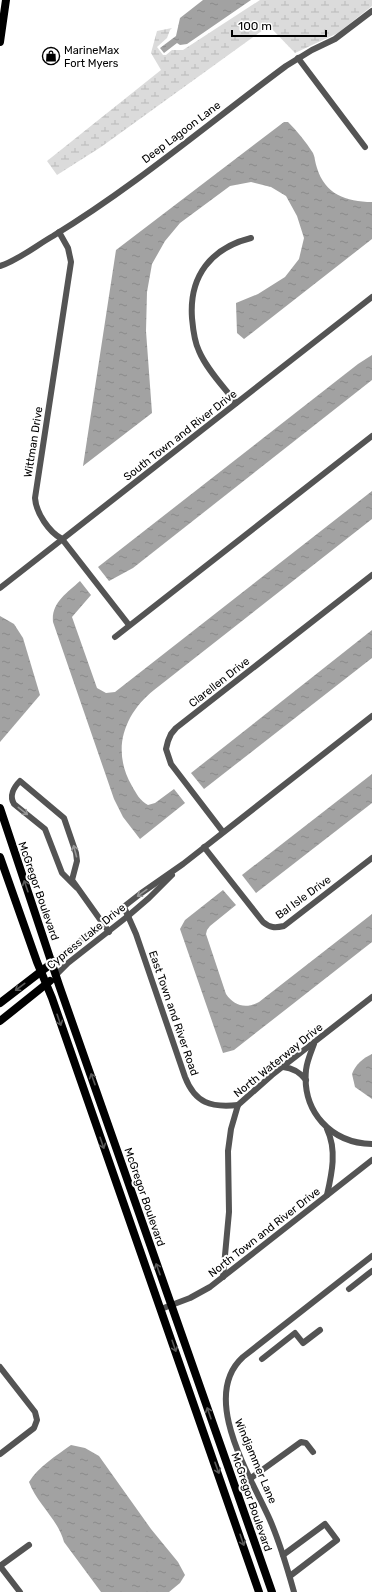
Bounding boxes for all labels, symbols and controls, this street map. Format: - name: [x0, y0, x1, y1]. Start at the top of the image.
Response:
- scale bar: [232, 12, 326, 38]
- text: 100 m: [238, 19, 272, 33]
- place label: MarineMax Fort Myers: [64, 44, 119, 70]
- shop icon: MarineMax Fort Myers: [41, 46, 61, 66]
- street label: Deep Lagoon Lane: [139, 99, 223, 166]
- street label: South Town and River Drive: [121, 387, 239, 484]
- street label: Wittman Drive: [21, 406, 46, 479]
- street label: Clarellen Drive: [186, 655, 252, 710]
- one-way arrow: [17, 807, 28, 815]
- street label: McGregor Boulevard: [16, 840, 62, 942]
- one-way arrow: [71, 845, 78, 858]
- street label: Bal Isle Drive: [273, 873, 334, 922]
- one-way arrow: [22, 880, 30, 892]
- one-way arrow: [136, 889, 147, 897]
- street label: Cypress Lake Drive: [44, 901, 128, 972]
- street label: East Town and River Road: [146, 949, 201, 1077]
- one-way arrow: [15, 983, 26, 991]
- one-way arrow: [56, 1014, 64, 1026]
- street label: North Waterway Drive: [231, 1021, 325, 1100]
- one-way arrow: [88, 1074, 96, 1086]
- one-way arrow: [99, 1137, 107, 1149]
- street label: McGregor Boulevard: [122, 1146, 168, 1248]
- street label: North Town and River Drive: [206, 1185, 323, 1280]
- one-way arrow: [154, 1263, 162, 1275]
- one-way arrow: [171, 1339, 178, 1352]
- one-way arrow: [205, 1407, 213, 1419]
- street label: Windjammer Lane: [232, 1417, 279, 1506]
- street label: McGregor Boulevard: [229, 1451, 275, 1553]
- one-way arrow: [213, 1462, 221, 1474]
- one-way arrow: [238, 1534, 246, 1546]

